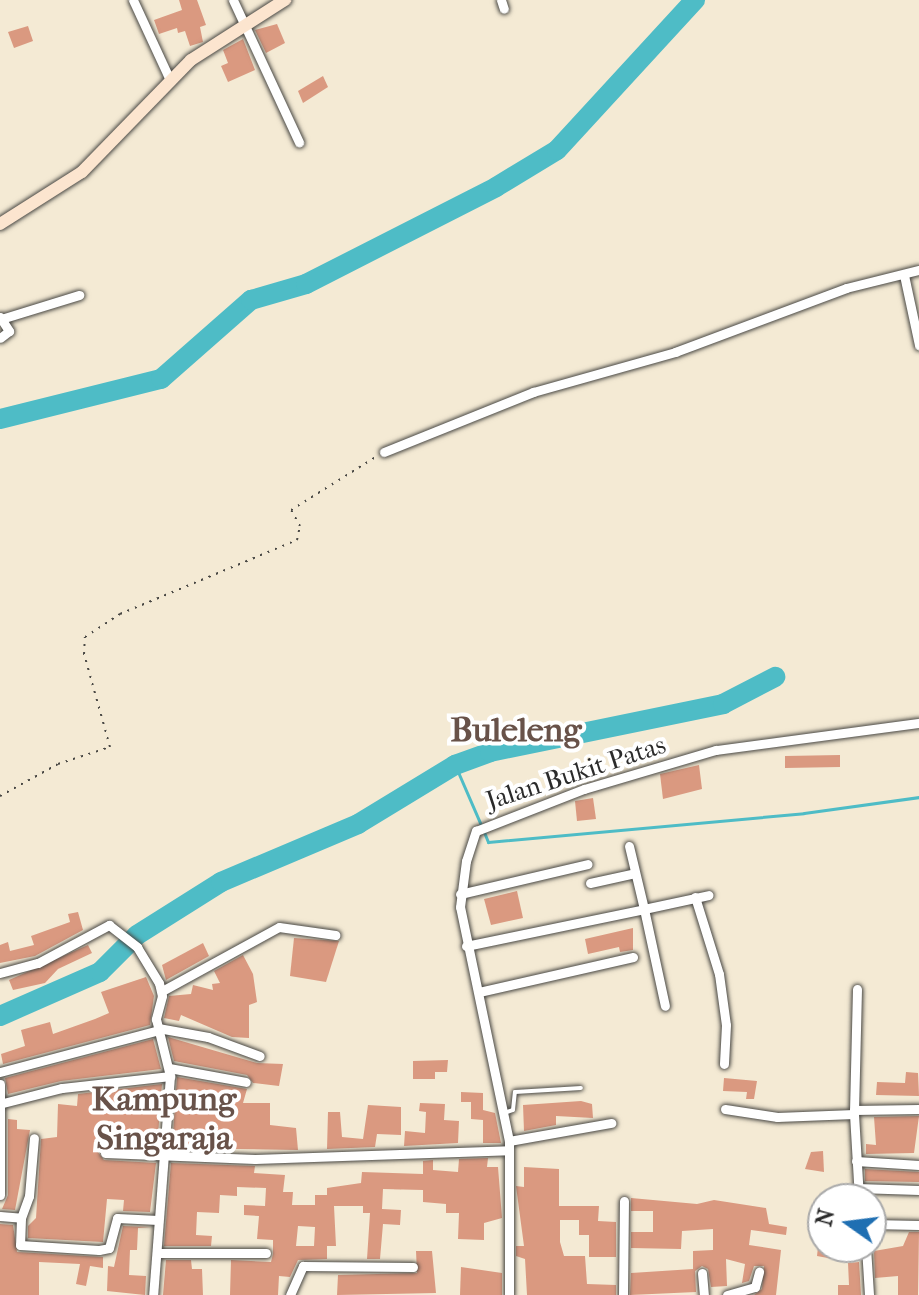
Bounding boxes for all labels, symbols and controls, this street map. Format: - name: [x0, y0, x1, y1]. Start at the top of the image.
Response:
- district label: Buleleng: [450, 711, 582, 751]
- street label: Jalan Bukit Patas: [482, 729, 670, 817]
- district label: Kampung Singaraja: [92, 1079, 236, 1158]
- north arrow: [807, 1183, 887, 1263]
- text: N: [811, 1206, 840, 1229]

